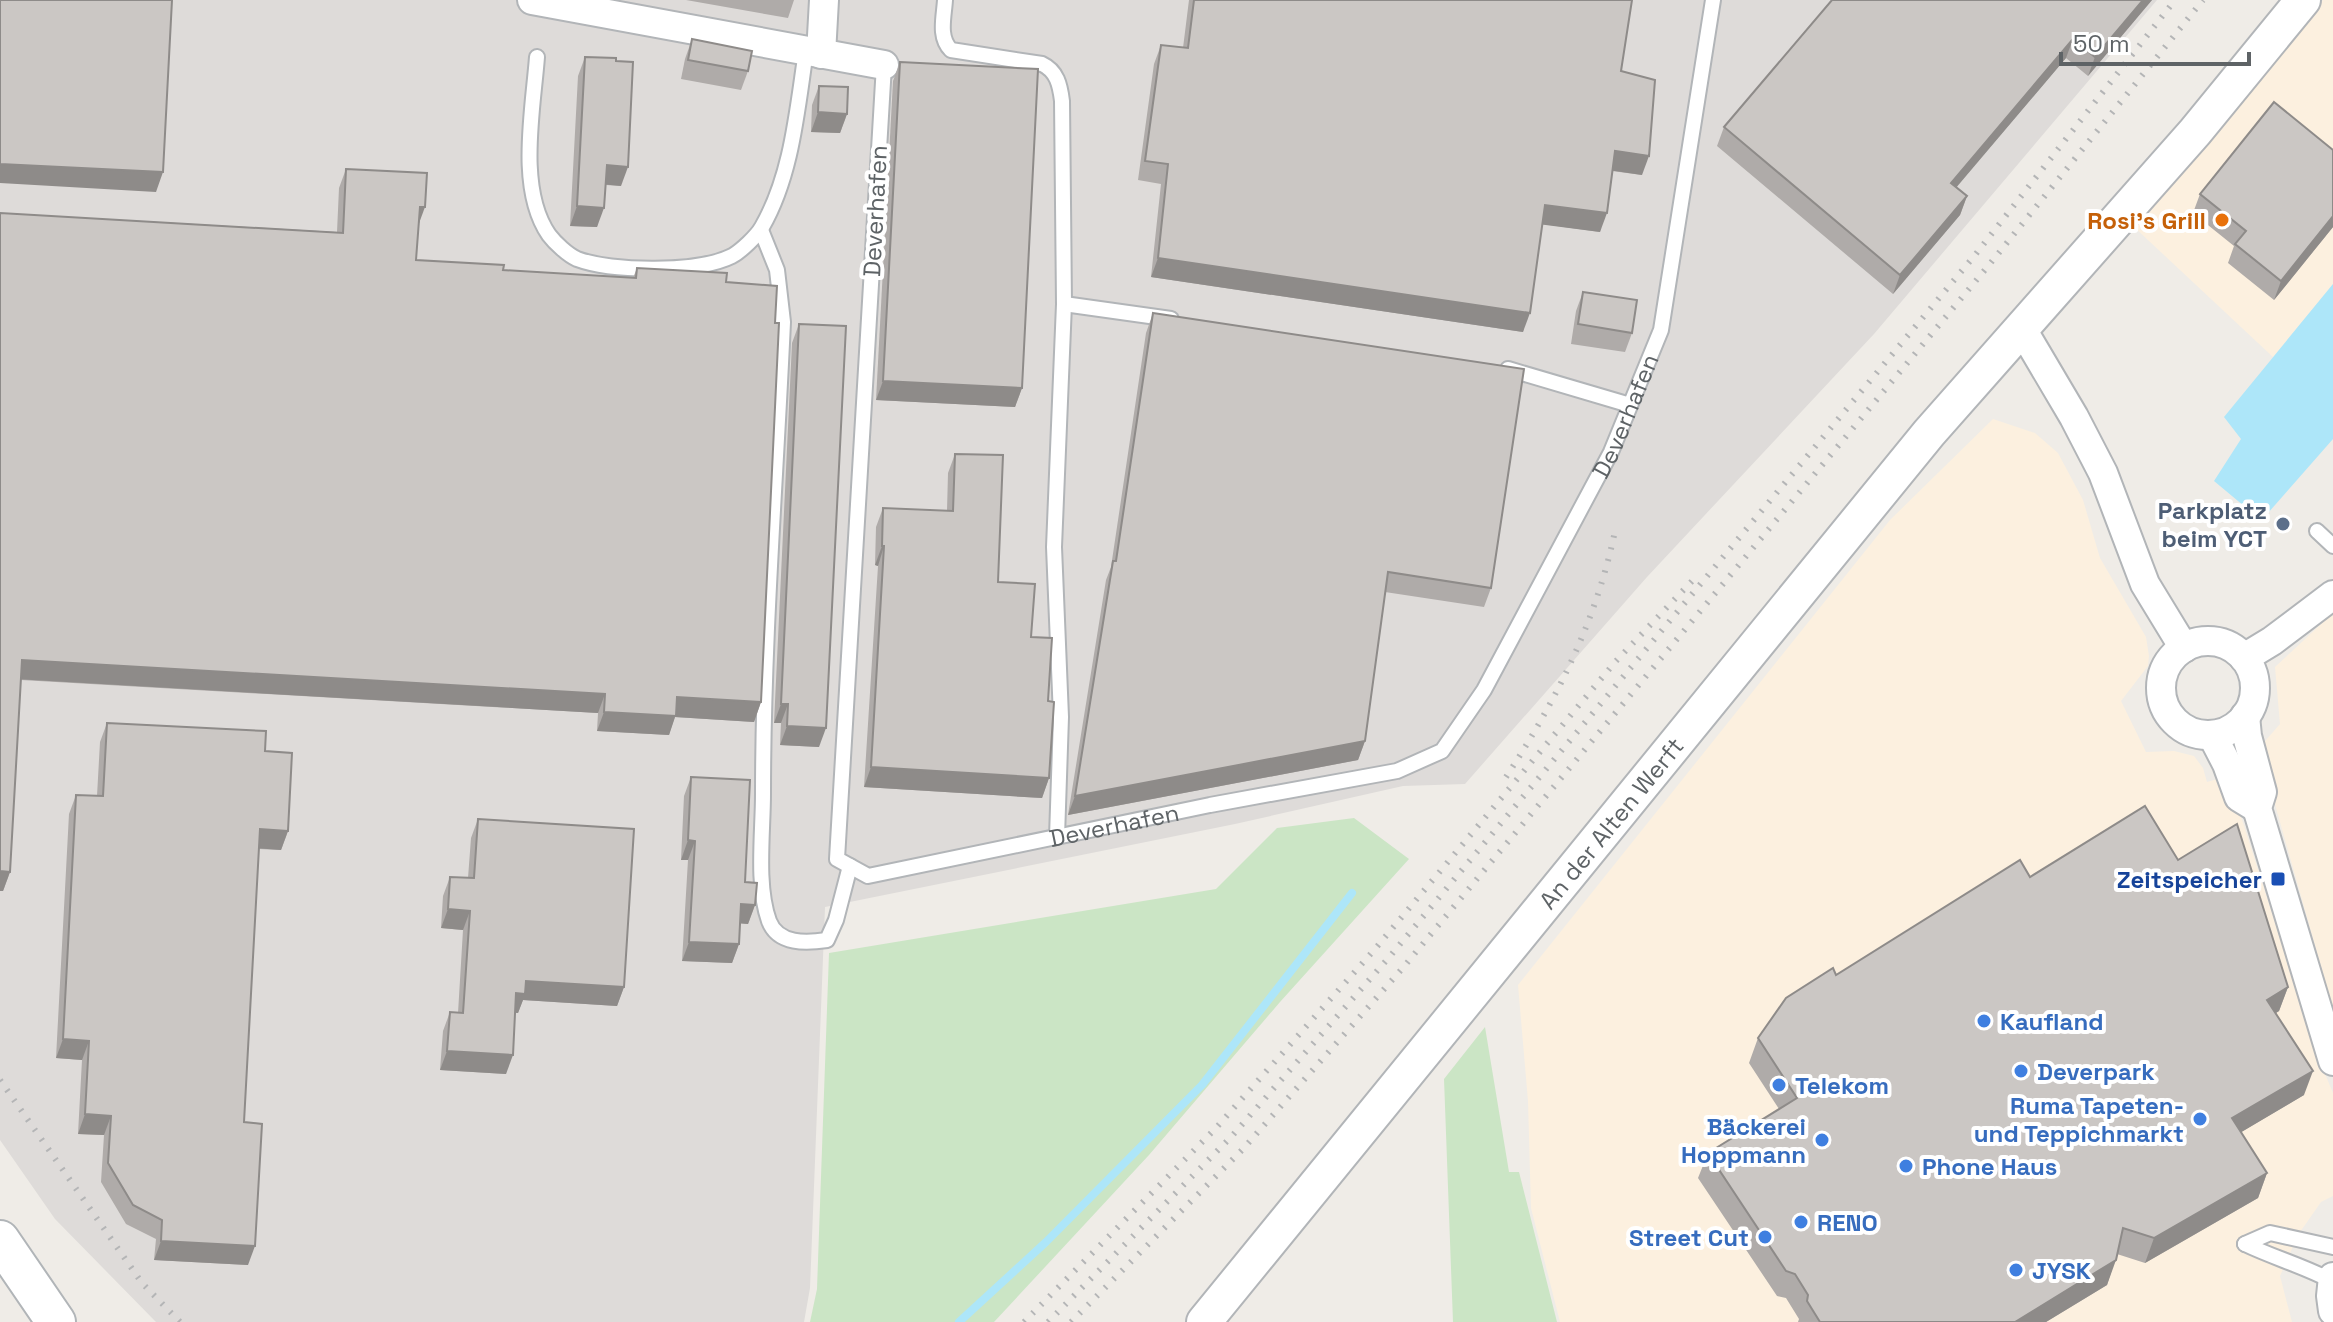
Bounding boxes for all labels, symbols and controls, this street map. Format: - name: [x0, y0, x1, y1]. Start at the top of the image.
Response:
- scale bar: [2061, 16, 2249, 66]
- text: 50 m: [2073, 28, 2130, 59]
- street label: Deverhafen: [856, 144, 894, 278]
- place label: Rosi's Grill: [2087, 205, 2206, 236]
- marker: Rosi's Grill: [2213, 211, 2231, 229]
- street label: Deverhafen: [1585, 349, 1665, 483]
- place label: Parkplatz beim YCT: [2158, 495, 2267, 554]
- marker: Parkplatz beim YCT: [2274, 515, 2292, 533]
- street label: An der Alten Werft: [1532, 731, 1690, 915]
- street label: Deverhafen: [1046, 796, 1182, 854]
- place label: Zeitspeicher: [2117, 864, 2262, 895]
- marker: Zeitspeicher: [2269, 870, 2287, 888]
- place label: Kaufland: [2000, 1006, 2104, 1037]
- marker: Kaufland: [1975, 1012, 1993, 1030]
- place label: Deverpark: [2037, 1056, 2155, 1087]
- marker: Deverpark: [2012, 1062, 2030, 1080]
- place label: Telekom: [1795, 1070, 1889, 1101]
- marker: Telekom: [1770, 1076, 1788, 1094]
- place label: Ruma Tapeten- und Teppichmarkt: [1974, 1090, 2184, 1149]
- marker: Ruma Tapeten- und Teppichmarkt: [2191, 1110, 2209, 1128]
- place label: Bäckerei Hoppmann: [1681, 1111, 1806, 1170]
- marker: Bäckerei Hoppmann: [1813, 1131, 1831, 1149]
- place label: Phone Haus: [1922, 1151, 2057, 1182]
- marker: Phone Haus: [1897, 1157, 1915, 1175]
- place label: RENO: [1817, 1207, 1878, 1238]
- marker: RENO: [1792, 1213, 1810, 1231]
- place label: Street Cut: [1629, 1222, 1749, 1253]
- marker: Street Cut: [1756, 1228, 1774, 1246]
- place label: JYSK: [2032, 1255, 2091, 1286]
- marker: JYSK: [2007, 1261, 2025, 1279]

